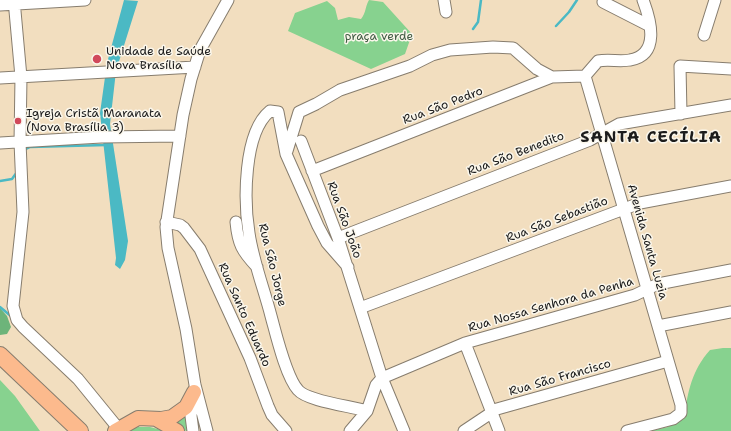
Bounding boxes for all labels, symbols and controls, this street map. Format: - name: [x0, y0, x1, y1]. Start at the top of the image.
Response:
- park label: praça verde: [345, 30, 413, 44]
- place label: Unidade de Saúde Nova Brasília: [106, 45, 211, 73]
- marker: Unidade de Saúde Nova Brasília: [91, 53, 103, 65]
- street label: Rua São Pedro: [401, 84, 485, 128]
- place label: Igreja Cristã Maranata (Nova Brasília 3): [26, 107, 161, 135]
- marker: Igreja Cristã Maranata (Nova Brasília 3): [13, 116, 23, 126]
- district label: SANTA CECÍLIA: [580, 128, 722, 148]
- street label: Rua São Benedito: [466, 129, 566, 179]
- street label: Rua São João: [323, 180, 365, 260]
- street label: Avenida Santa Luzia: [624, 183, 670, 301]
- street label: Rua São Sebastião: [504, 194, 610, 246]
- street label: Rua São Jorge: [255, 222, 289, 308]
- street label: Rua Santo Eduardo: [215, 261, 273, 369]
- street label: Rua Nossa Senhora da Penha: [467, 274, 635, 336]
- street label: Rua São Francisco: [507, 357, 613, 399]

